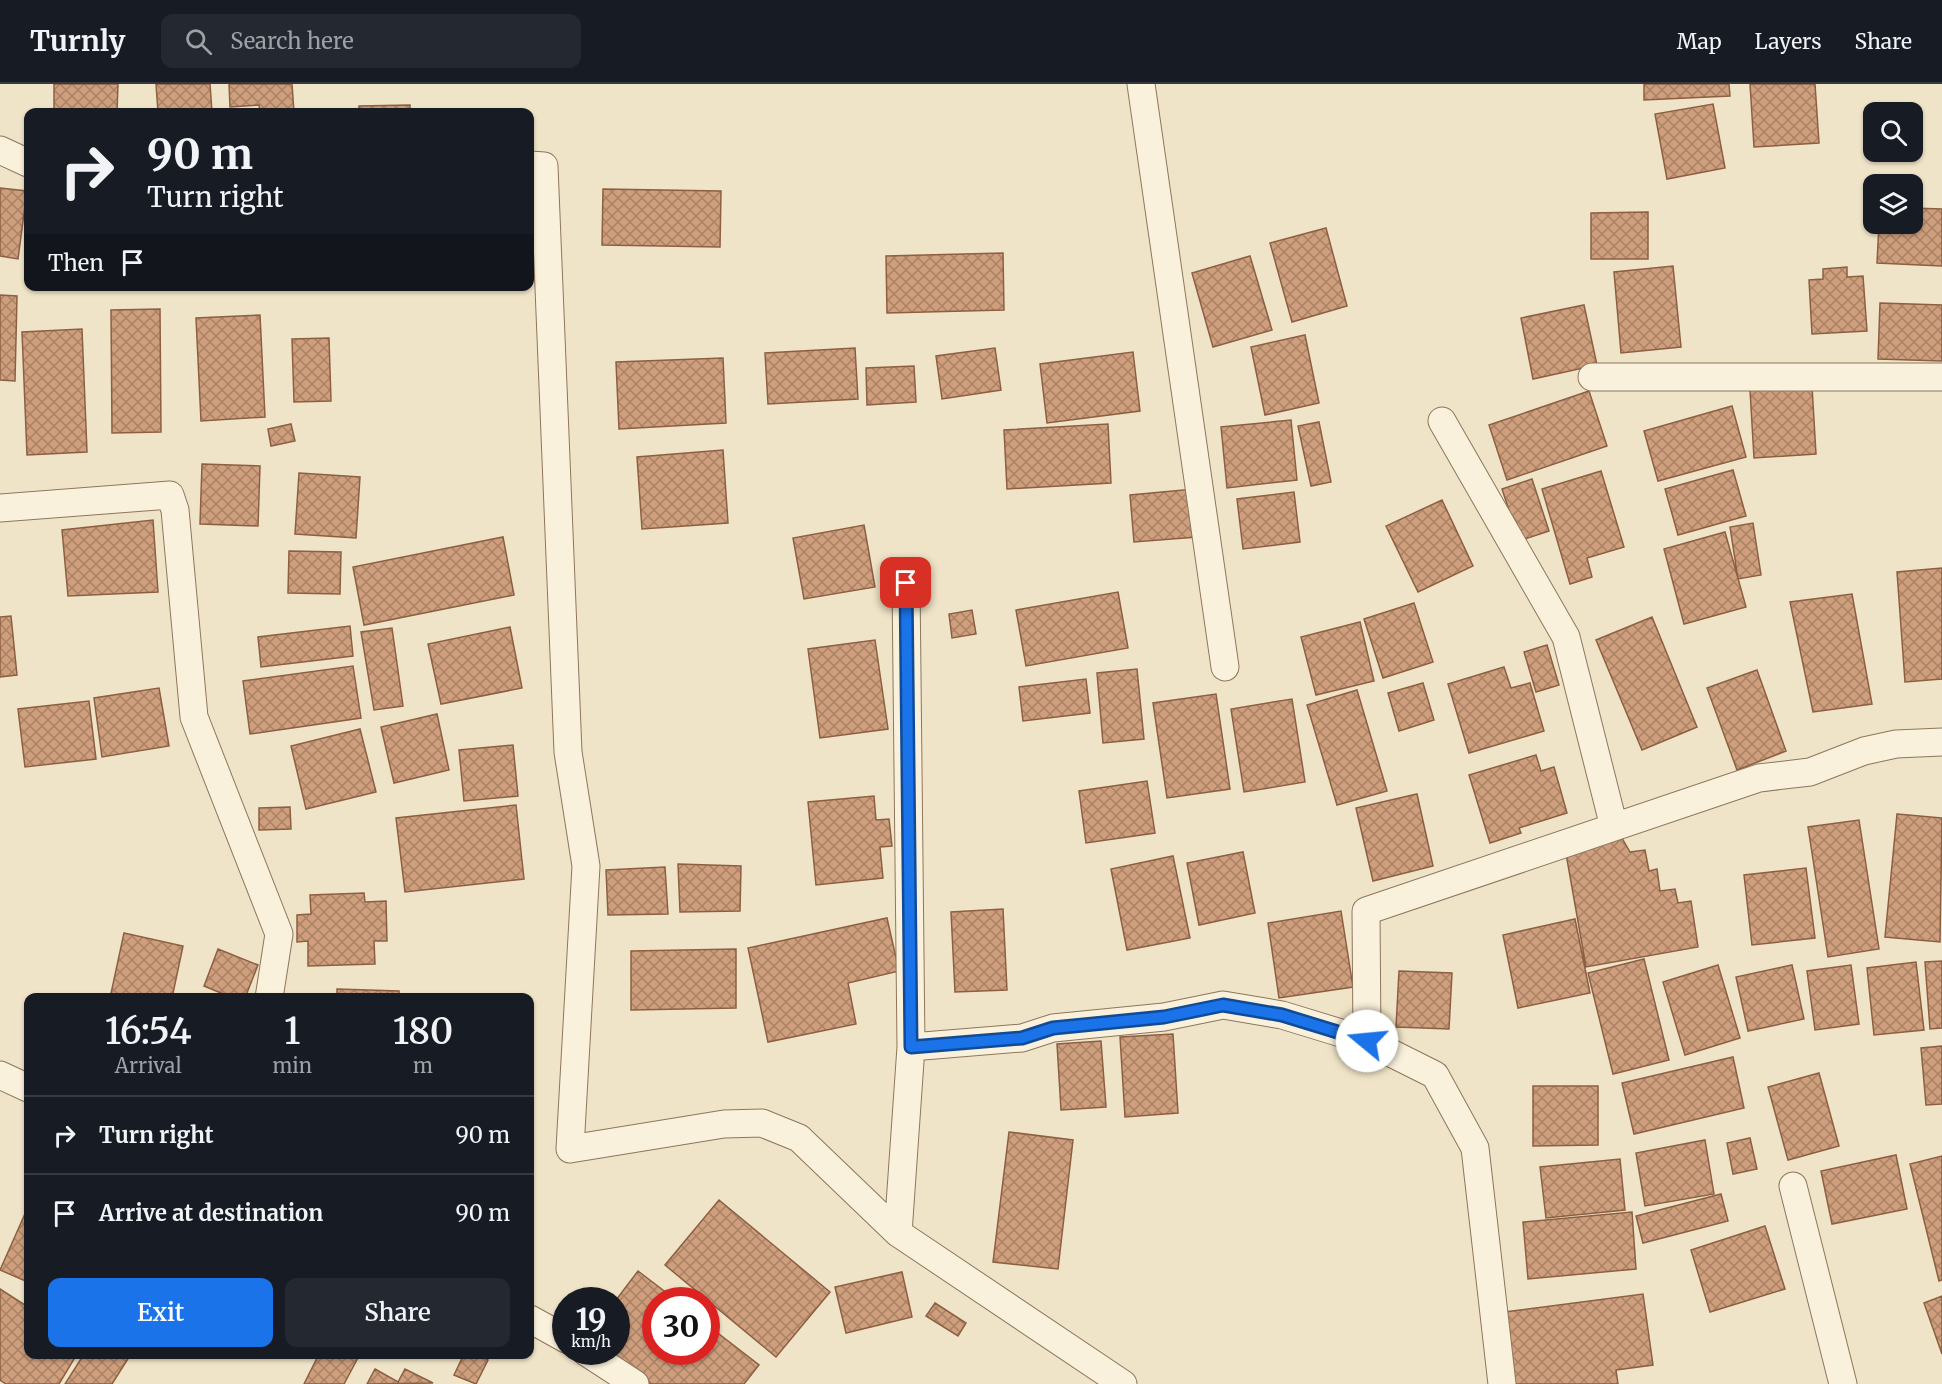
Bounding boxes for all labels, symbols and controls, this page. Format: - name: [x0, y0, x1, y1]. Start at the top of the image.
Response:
- search box: [161, 14, 581, 68]
- text: Turnly: [30, 23, 125, 59]
- icon: search: [182, 25, 215, 58]
- text: Search here: [230, 27, 354, 55]
- text: Map: [1677, 28, 1722, 55]
- text: Layers: [1755, 28, 1822, 55]
- text: Share: [1855, 28, 1912, 55]
- map controls: [1863, 102, 1923, 234]
- button: search: [1863, 102, 1923, 162]
- text: 90 m: [147, 128, 253, 180]
- icon: right: [48, 132, 126, 210]
- button: layers: [1863, 174, 1923, 234]
- text: Turn right: [147, 180, 284, 214]
- icon: arrive: [116, 246, 149, 279]
- text: Then: [48, 249, 104, 277]
- pin: [880, 557, 931, 608]
- icon: arrive: [889, 566, 922, 599]
- text: 16:54: [105, 1009, 192, 1054]
- text: 1: [284, 1009, 300, 1054]
- text: 180: [393, 1009, 453, 1054]
- position arrow: [1335, 1009, 1399, 1073]
- text: Arrival: [115, 1053, 182, 1078]
- text: min: [272, 1053, 312, 1078]
- text: m: [413, 1053, 433, 1078]
- icon: right: [48, 1119, 81, 1152]
- text: Turn right: [99, 1121, 213, 1149]
- text: 90 m: [455, 1121, 510, 1149]
- icon: arrive: [48, 1197, 81, 1230]
- text: Arrive at destination: [99, 1199, 323, 1227]
- text: 90 m: [455, 1199, 510, 1227]
- button: Exit: [48, 1278, 273, 1347]
- button: Share: [285, 1278, 510, 1347]
- speed limit sign: 30: [642, 1287, 720, 1365]
- text: 19: [575, 1300, 607, 1338]
- text: km/h: [571, 1332, 611, 1351]

